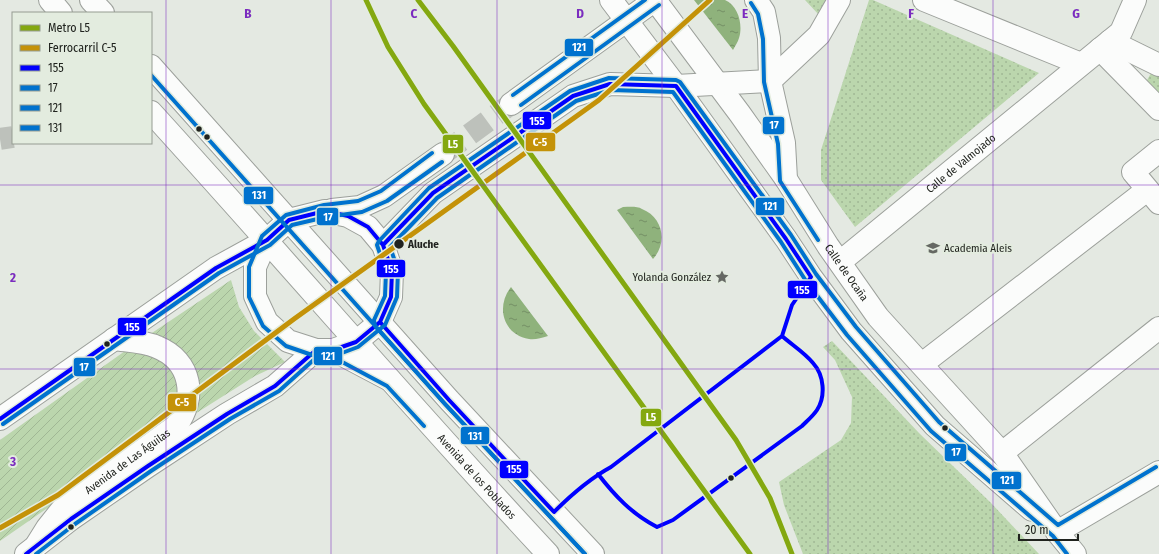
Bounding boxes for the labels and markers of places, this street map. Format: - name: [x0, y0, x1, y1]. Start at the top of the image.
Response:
- unlabelled marker: [194, 124, 204, 134]
- unlabelled marker: [202, 132, 212, 142]
- marker: Aluche: [392, 237, 406, 251]
- place label: Aluche: [407, 238, 439, 251]
- school or university icon: Academia Aleis: [925, 240, 941, 256]
- place label: Academia Aleis: [944, 242, 1012, 255]
- place icon: Yolanda González: [714, 269, 730, 285]
- place label: Yolanda González: [633, 271, 712, 284]
- unlabelled marker: [102, 339, 112, 349]
- unlabelled marker: [940, 423, 950, 433]
- unlabelled marker: [726, 473, 736, 483]
- unlabelled marker: [66, 522, 76, 532]

